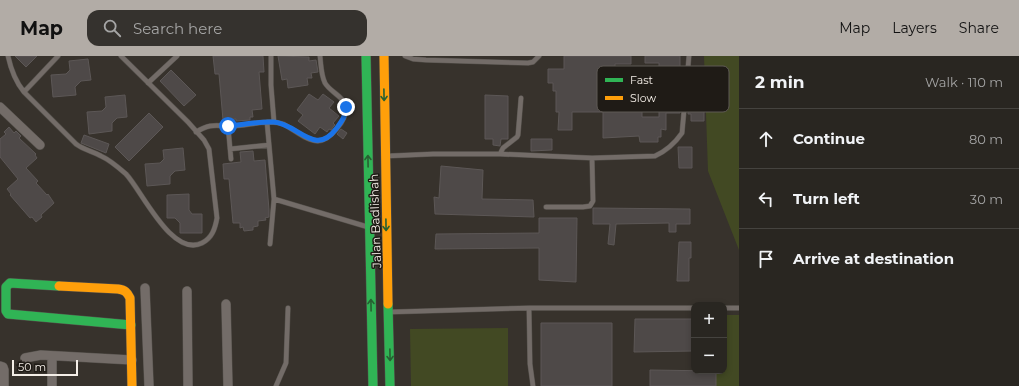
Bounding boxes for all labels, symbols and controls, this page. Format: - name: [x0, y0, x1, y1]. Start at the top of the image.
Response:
- search box: [87, 10, 367, 46]
- text: Map: [20, 17, 63, 40]
- icon: search: [101, 17, 123, 39]
- text: Search here: [133, 19, 222, 38]
- text: Map: [839, 19, 870, 37]
- text: Layers: [892, 19, 937, 37]
- text: Share: [959, 19, 999, 37]
- legend: [597, 66, 729, 112]
- text: 2 min: [755, 72, 805, 92]
- text: Fast: [630, 73, 654, 87]
- text: Walk · 110 m: [925, 74, 1003, 90]
- one-way arrow: [380, 88, 388, 101]
- text: Slow: [630, 91, 656, 105]
- route end: [337, 98, 355, 116]
- route start: [219, 117, 237, 135]
- icon: ahead: [755, 128, 777, 150]
- text: Continue: [793, 129, 865, 148]
- text: 80 m: [969, 131, 1003, 147]
- one-way arrow: [364, 155, 372, 168]
- street label: Jalan Badlishah: [366, 173, 384, 270]
- icon: left: [755, 188, 777, 210]
- text: Turn left: [793, 189, 860, 208]
- text: 30 m: [970, 191, 1003, 207]
- one-way arrow: [383, 218, 390, 231]
- icon: arrive: [755, 248, 777, 270]
- text: Arrive at destination: [793, 249, 954, 268]
- one-way arrow: [367, 299, 375, 312]
- map controls: [691, 302, 727, 374]
- button: +: [691, 302, 727, 338]
- button: −: [691, 338, 727, 374]
- one-way arrow: [386, 348, 394, 361]
- scale bar: [12, 358, 78, 377]
- text: 50 m: [18, 360, 46, 374]

